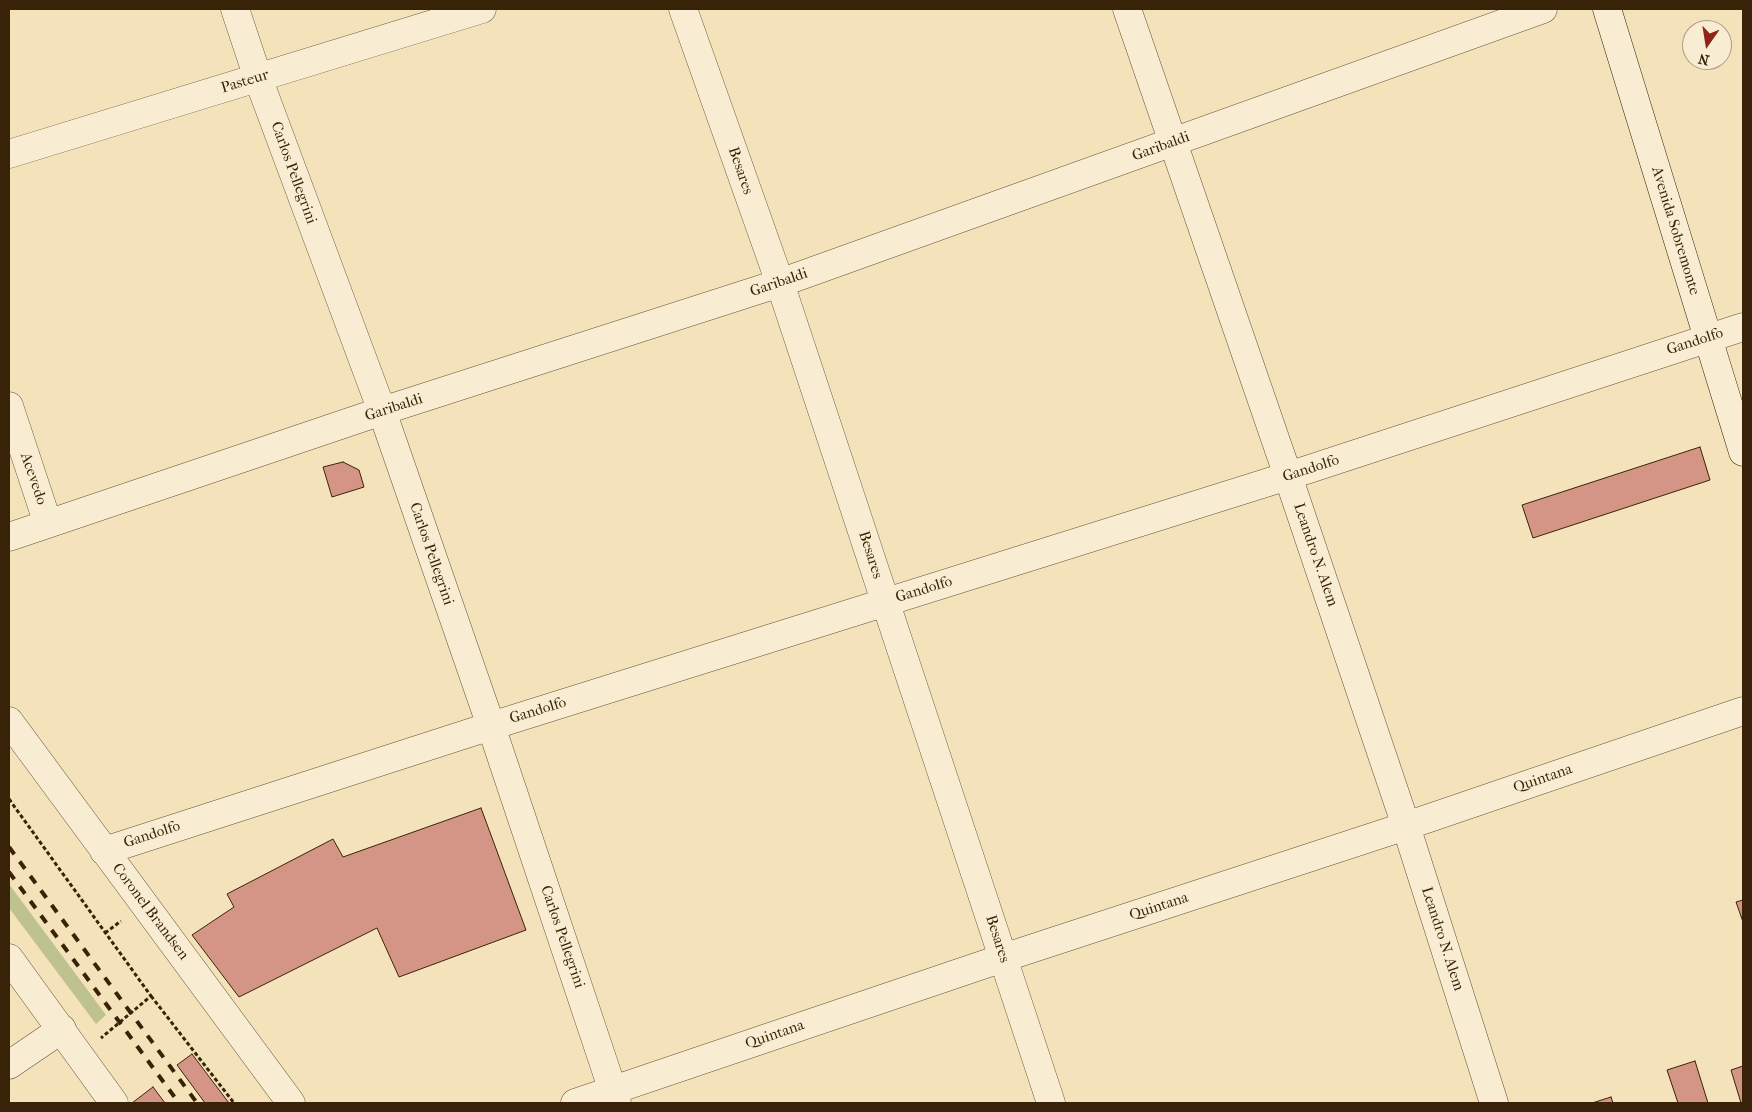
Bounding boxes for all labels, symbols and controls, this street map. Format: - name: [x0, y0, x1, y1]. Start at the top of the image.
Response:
- north arrow: [1682, 20, 1732, 70]
- text: N: [1697, 50, 1711, 69]
- street label: Pasteur: [219, 66, 271, 98]
- street label: Carlos Pellegrini: [266, 119, 320, 227]
- street label: Garibaldi: [1130, 128, 1192, 166]
- street label: Besares: [724, 145, 756, 197]
- street label: Avenida Sobremonte: [1647, 165, 1703, 297]
- street label: Garibaldi: [748, 265, 810, 301]
- street label: Gandolfo: [1664, 324, 1726, 360]
- street label: Garibaldi: [363, 390, 425, 426]
- street label: Acevedo: [16, 451, 50, 507]
- street label: Gandolfo: [1280, 451, 1342, 487]
- street label: Carlos Pellegrini: [405, 500, 457, 608]
- street label: Leandro N. Alem: [1289, 501, 1341, 609]
- street label: Besares: [854, 529, 886, 581]
- street label: Gandolfo: [893, 573, 955, 607]
- street label: Gandolfo: [507, 694, 569, 728]
- street label: Quintana: [1511, 761, 1575, 797]
- street label: Gandolfo: [121, 817, 183, 853]
- street label: Coronel Brandsen: [108, 860, 192, 964]
- street label: Carlos Pellegrini: [536, 883, 588, 991]
- street label: Leandro N. Alem: [1417, 885, 1467, 993]
- street label: Quintana: [1127, 889, 1191, 925]
- street label: Besares: [981, 913, 1013, 965]
- street label: Quintana: [743, 1017, 807, 1053]

